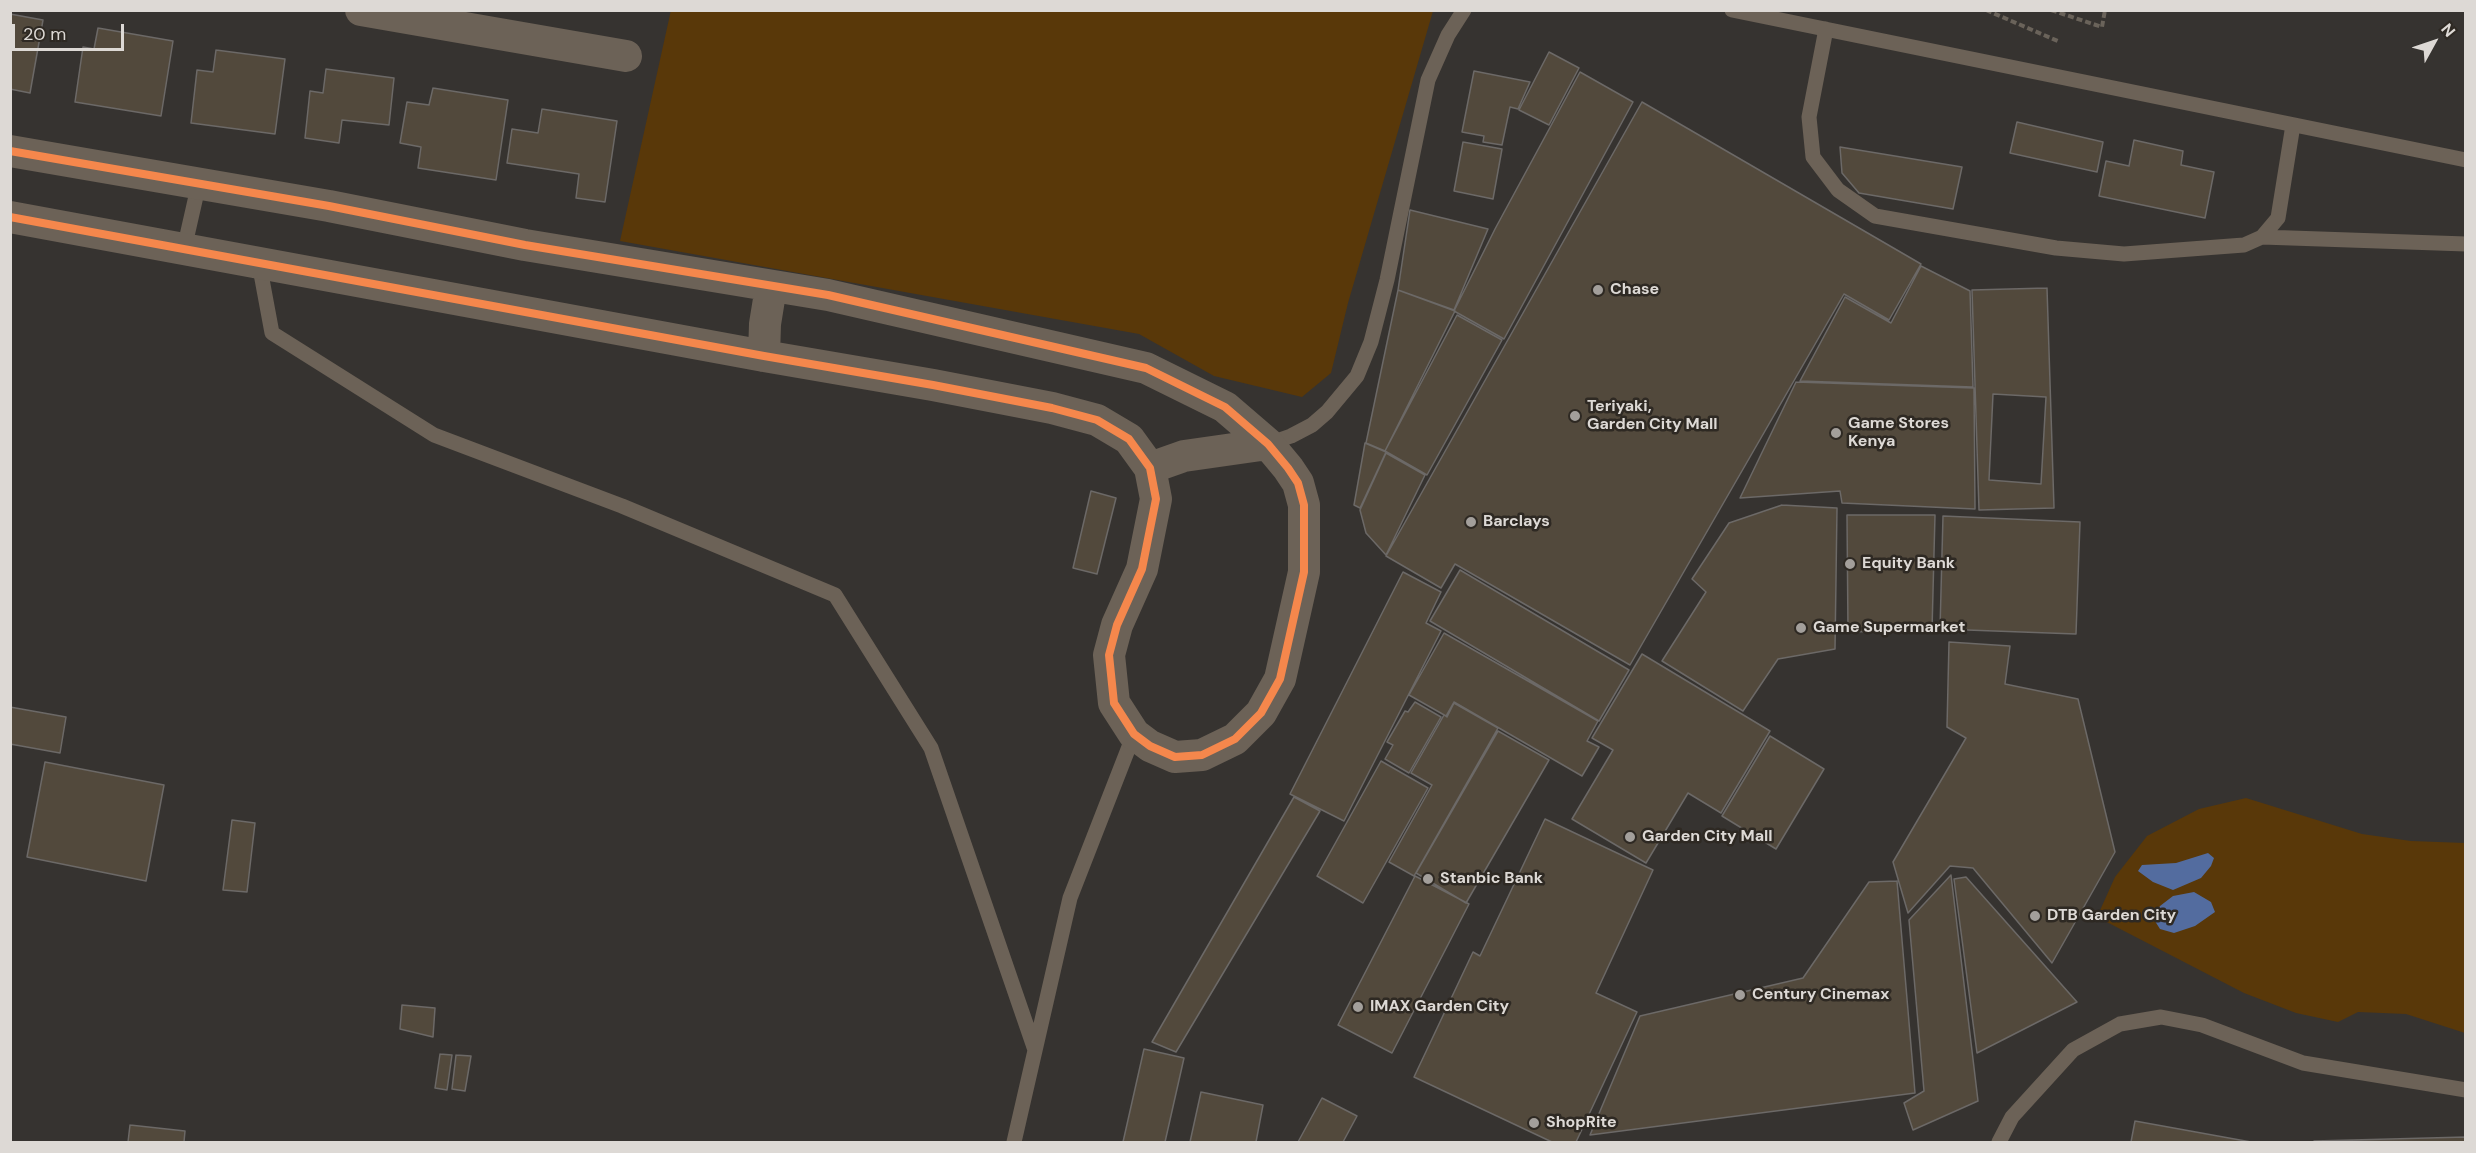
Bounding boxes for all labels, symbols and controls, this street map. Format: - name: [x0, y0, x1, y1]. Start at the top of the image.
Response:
- scale bar: [15, 12, 128, 50]
- north arrow: [2404, 12, 2464, 72]
- text: N: [2436, 19, 2460, 41]
- text: 20 m: [23, 22, 66, 46]
- place label: Chase: [1610, 280, 1659, 300]
- marker: Chase: [1591, 283, 1605, 297]
- place label: Teriyaki, Garden City Mall: [1587, 397, 1718, 435]
- marker: Teriyaki, Garden City Mall: [1568, 409, 1582, 423]
- place label: Game Stores Kenya: [1848, 414, 1949, 452]
- marker: Game Stores Kenya: [1829, 426, 1843, 440]
- place label: Barclays: [1483, 512, 1550, 532]
- marker: Barclays: [1464, 515, 1478, 529]
- place label: Equity Bank: [1862, 554, 1955, 574]
- marker: Equity Bank: [1843, 557, 1857, 571]
- place label: Game Supermarket: [1813, 618, 1965, 638]
- marker: Game Supermarket: [1794, 621, 1808, 635]
- place label: Garden City Mall: [1642, 827, 1773, 847]
- marker: Garden City Mall: [1623, 830, 1637, 844]
- place label: Stanbic Bank: [1440, 869, 1543, 889]
- marker: Stanbic Bank: [1421, 872, 1435, 886]
- place label: DTB Garden City: [2047, 906, 2176, 926]
- marker: DTB Garden City: [2028, 909, 2042, 923]
- place label: Century Cinemax: [1752, 985, 1889, 1005]
- marker: Century Cinemax: [1733, 988, 1747, 1002]
- place label: IMAX Garden City: [1370, 997, 1509, 1017]
- marker: IMAX Garden City: [1351, 1000, 1365, 1014]
- place label: ShopRite: [1546, 1113, 1617, 1133]
- marker: ShopRite: [1527, 1116, 1541, 1130]

